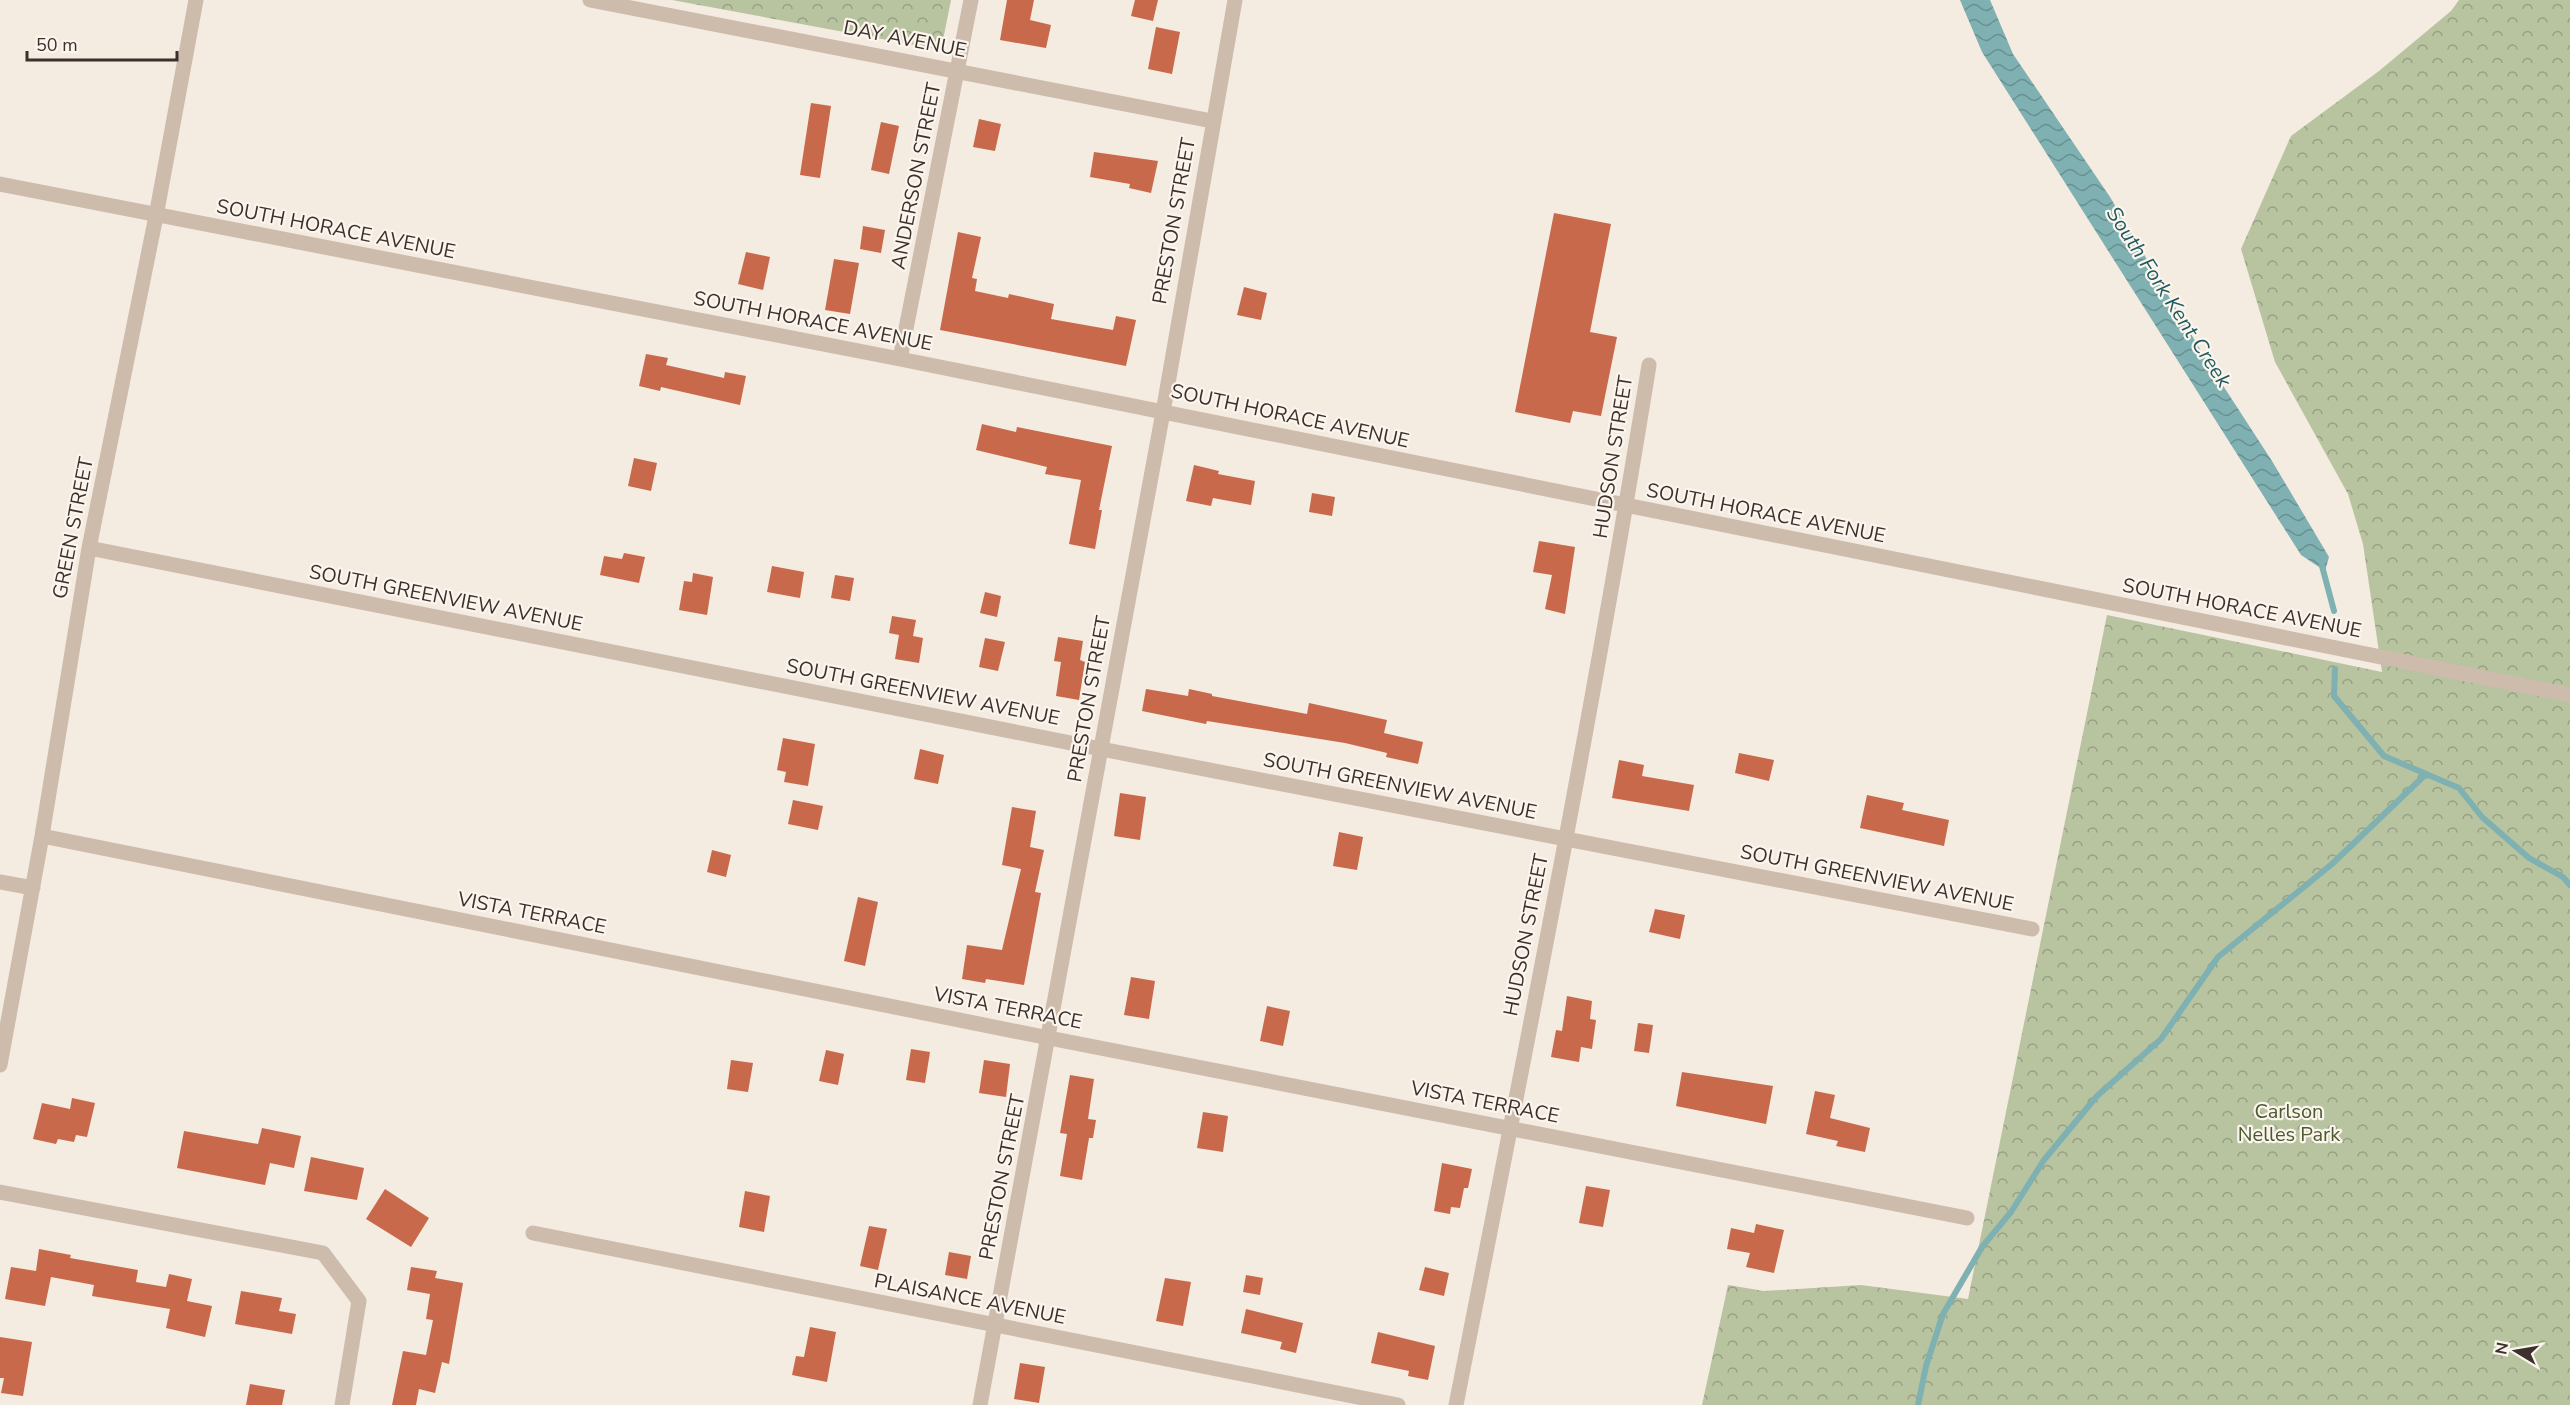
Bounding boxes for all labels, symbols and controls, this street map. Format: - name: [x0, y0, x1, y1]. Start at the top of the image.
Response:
- street label: DAY AVENUE: [841, 14, 969, 64]
- scale bar: [27, 24, 177, 62]
- text: 50 m: [36, 33, 78, 57]
- street label: ANDERSON STREET: [885, 80, 947, 272]
- street label: PRESTON STREET: [1146, 136, 1202, 306]
- street label: SOUTH HORACE AVENUE: [214, 193, 458, 265]
- water label: South Fork Kent Creek: [2100, 201, 2238, 393]
- street label: SOUTH HORACE AVENUE: [691, 285, 935, 357]
- street label: HUDSON STREET: [1587, 374, 1639, 540]
- street label: SOUTH HORACE AVENUE: [1168, 378, 1412, 454]
- street label: GREEN STREET: [46, 455, 100, 601]
- street label: SOUTH HORACE AVENUE: [1644, 477, 1888, 549]
- street label: SOUTH GREENVIEW AVENUE: [307, 558, 585, 638]
- street label: SOUTH HORACE AVENUE: [2120, 572, 2364, 644]
- street label: PRESTON STREET: [1061, 614, 1117, 784]
- street label: SOUTH GREENVIEW AVENUE: [784, 652, 1062, 732]
- street label: SOUTH GREENVIEW AVENUE: [1261, 746, 1539, 826]
- street label: SOUTH GREENVIEW AVENUE: [1738, 838, 2016, 918]
- street label: HUDSON STREET: [1497, 852, 1555, 1018]
- street label: VISTA TERRACE: [454, 885, 609, 941]
- street label: VISTA TERRACE: [930, 980, 1085, 1036]
- street label: VISTA TERRACE: [1407, 1074, 1562, 1130]
- street label: PRESTON STREET: [973, 1092, 1031, 1262]
- park label: Carlson Nelles Park: [2238, 1098, 2341, 1148]
- street label: PLAISANCE AVENUE: [872, 1267, 1068, 1331]
- north arrow: [2486, 1321, 2546, 1381]
- text: N: [2490, 1340, 2514, 1356]

